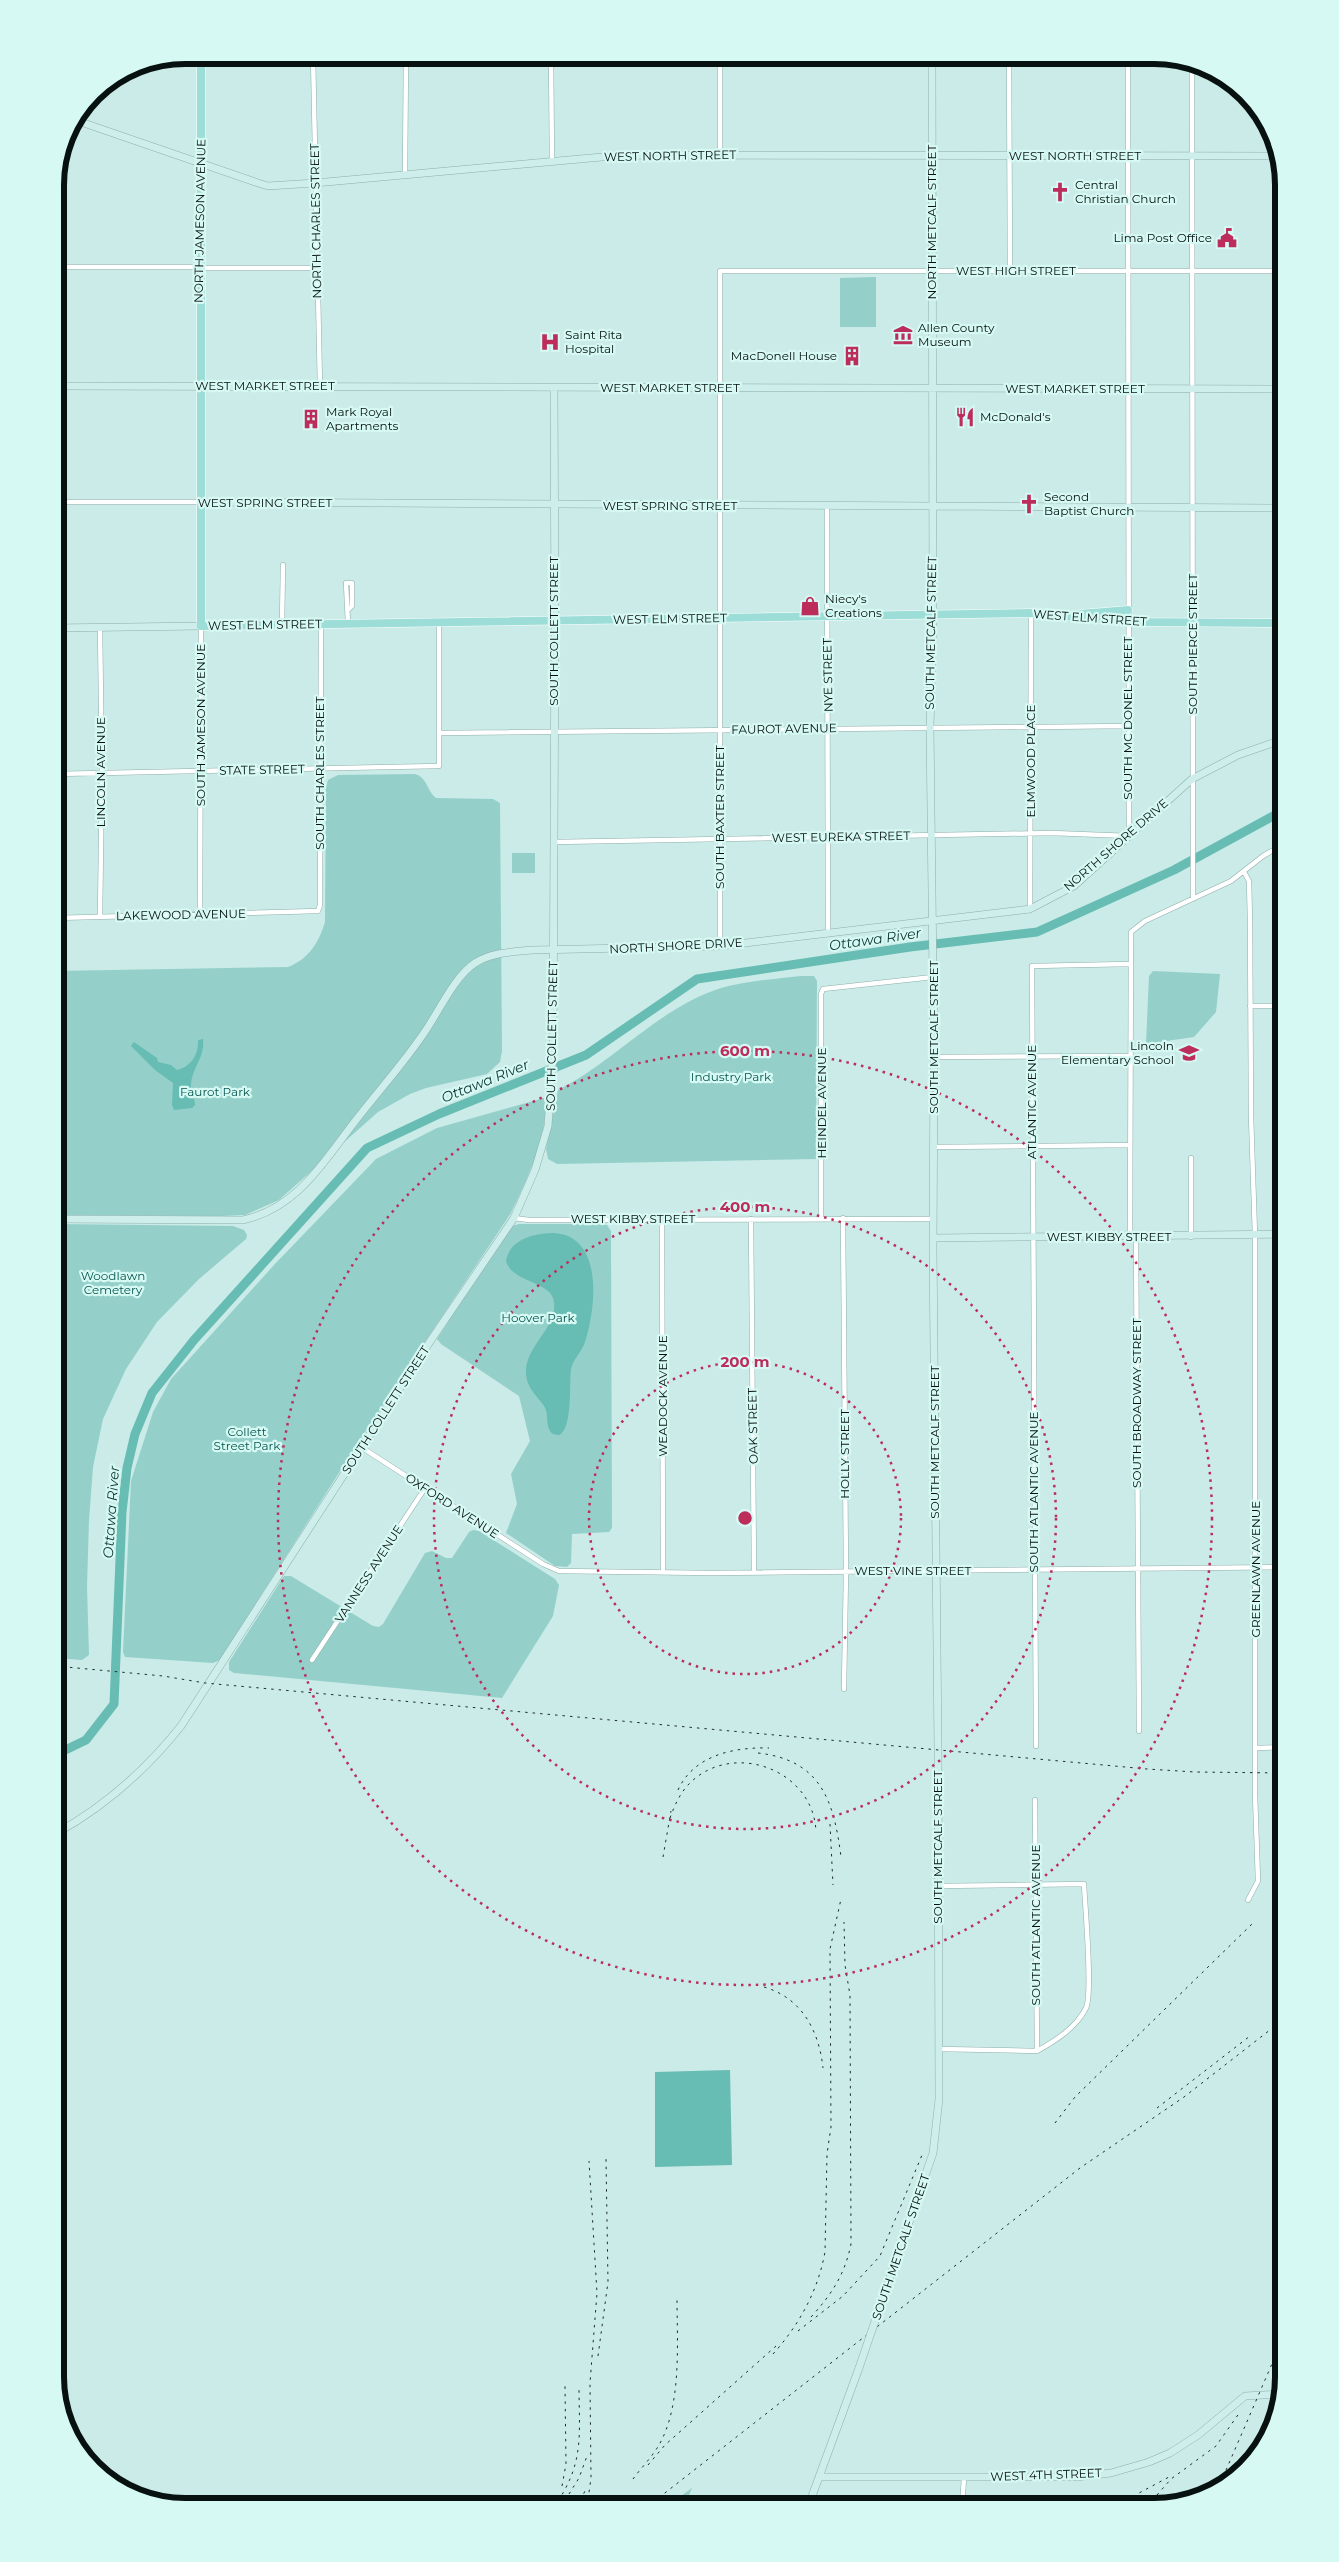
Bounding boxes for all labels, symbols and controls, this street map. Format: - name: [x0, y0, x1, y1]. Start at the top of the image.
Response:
- street label: NORTH JAMESON AVENUE: [191, 139, 208, 303]
- street label: NORTH CHARLES STREET: [307, 143, 324, 299]
- street label: NORTH METCALF STREET: [924, 144, 939, 299]
- street label: WEST NORTH STREET: [604, 147, 736, 164]
- street label: WEST NORTH STREET: [1009, 148, 1141, 163]
- place label: Central Christian Church: [1075, 177, 1176, 206]
- church icon: Central Christian Church: [1049, 181, 1071, 203]
- public building icon: Lima Post Office: [1216, 227, 1238, 249]
- place label: Lima Post Office: [1114, 230, 1212, 245]
- street label: WEST HIGH STREET: [956, 263, 1076, 278]
- place label: Allen County Museum: [918, 320, 995, 349]
- museum icon: Allen County Museum: [892, 324, 914, 346]
- place label: Saint Rita Hospital: [565, 327, 622, 356]
- hospital icon: Saint Rita Hospital: [539, 331, 561, 353]
- building icon: MacDonell House: [841, 345, 863, 367]
- place label: MacDonell House: [731, 348, 837, 363]
- street label: WEST MARKET STREET: [195, 378, 335, 393]
- street label: WEST MARKET STREET: [600, 380, 740, 395]
- street label: WEST MARKET STREET: [1005, 381, 1145, 396]
- place label: Mark Royal Apartments: [326, 404, 399, 433]
- restaurant icon: McDonald's: [954, 406, 976, 428]
- building icon: Mark Royal Apartments: [300, 408, 322, 430]
- place label: McDonald's: [980, 409, 1051, 424]
- place label: Second Baptist Church: [1044, 489, 1134, 518]
- church icon: Second Baptist Church: [1018, 493, 1040, 515]
- street label: WEST SPRING STREET: [198, 495, 332, 510]
- street label: WEST SPRING STREET: [603, 498, 737, 513]
- street label: SOUTH COLLETT STREET: [546, 556, 561, 706]
- street label: SOUTH METCALF STREET: [922, 556, 939, 710]
- street label: SOUTH PIERCE STREET: [1185, 573, 1200, 714]
- place label: Niecy's Creations: [825, 591, 882, 620]
- shop icon: Niecy's Creations: [799, 595, 821, 617]
- street label: WEST ELM STREET: [1033, 606, 1147, 629]
- street label: WEST ELM STREET: [613, 610, 727, 627]
- street label: WEST ELM STREET: [208, 616, 322, 633]
- street label: SOUTH MC DONEL STREET: [1120, 636, 1135, 800]
- street label: NYE STREET: [819, 638, 836, 712]
- street label: SOUTH JAMESON AVENUE: [193, 644, 208, 806]
- street label: SOUTH CHARLES STREET: [312, 696, 327, 850]
- street label: ELMWOOD PLACE: [1023, 704, 1038, 818]
- street label: LINCOLN AVENUE: [93, 717, 108, 827]
- street label: FAUROT AVENUE: [731, 720, 837, 737]
- street label: SOUTH BAXTER STREET: [712, 745, 727, 889]
- street label: STATE STREET: [219, 761, 305, 778]
- street label: NORTH SHORE DRIVE: [1060, 795, 1171, 894]
- street label: WEST EUREKA STREET: [772, 828, 910, 845]
- street label: LAKEWOOD AVENUE: [116, 906, 246, 923]
- water label: Ottawa River: [828, 924, 923, 954]
- street label: NORTH SHORE DRIVE: [609, 935, 743, 956]
- street label: SOUTH METCALF STREET: [926, 960, 941, 1114]
- street label: SOUTH COLLETT STREET: [543, 961, 560, 1111]
- place label: Lincoln Elementary School: [1061, 1038, 1174, 1067]
- text: 600 m: [720, 1041, 770, 1060]
- school or university icon: Lincoln Elementary School: [1178, 1042, 1200, 1064]
- street label: ATLANTIC AVENUE: [1024, 1045, 1039, 1159]
- street label: HEINDEL AVENUE: [814, 1048, 829, 1159]
- water label: Ottawa River: [439, 1055, 532, 1107]
- park label: Industry Park: [691, 1069, 772, 1084]
- park label: Faurot Park: [180, 1084, 251, 1099]
- text: 400 m: [720, 1197, 770, 1216]
- street label: WEST KIBBY STREET: [571, 1211, 695, 1226]
- street label: WEST KIBBY STREET: [1047, 1229, 1171, 1244]
- park label: Woodlawn Cemetery: [81, 1268, 145, 1297]
- park label: Hoover Park: [501, 1310, 576, 1325]
- street label: SOUTH BROADWAY STREET: [1129, 1318, 1144, 1488]
- street label: WEADOCK AVENUE: [655, 1335, 670, 1457]
- street label: SOUTH COLLETT STREET: [339, 1343, 433, 1477]
- text: 200 m: [720, 1352, 770, 1371]
- street label: SOUTH METCALF STREET: [927, 1365, 942, 1519]
- street label: OAK STREET: [744, 1388, 761, 1464]
- street label: HOLLY STREET: [837, 1409, 852, 1499]
- street label: SOUTH ATLANTIC AVENUE: [1026, 1412, 1041, 1572]
- park label: Collett Street Park: [214, 1424, 281, 1453]
- water label: Ottawa River: [99, 1465, 123, 1559]
- street label: OXFORD AVENUE: [403, 1470, 502, 1541]
- street label: GREENLAWN AVENUE: [1248, 1501, 1263, 1637]
- centre of rings: [736, 1509, 754, 1527]
- street label: VANNESS AVENUE: [331, 1522, 406, 1625]
- street label: WEST VINE STREET: [855, 1563, 972, 1578]
- street label: SOUTH METCALF STREET: [930, 1770, 945, 1924]
- street label: SOUTH ATLANTIC AVENUE: [1028, 1845, 1043, 2005]
- street label: SOUTH METCALF STREET: [868, 2172, 933, 2322]
- street label: WEST 4TH STREET: [990, 2465, 1102, 2484]

